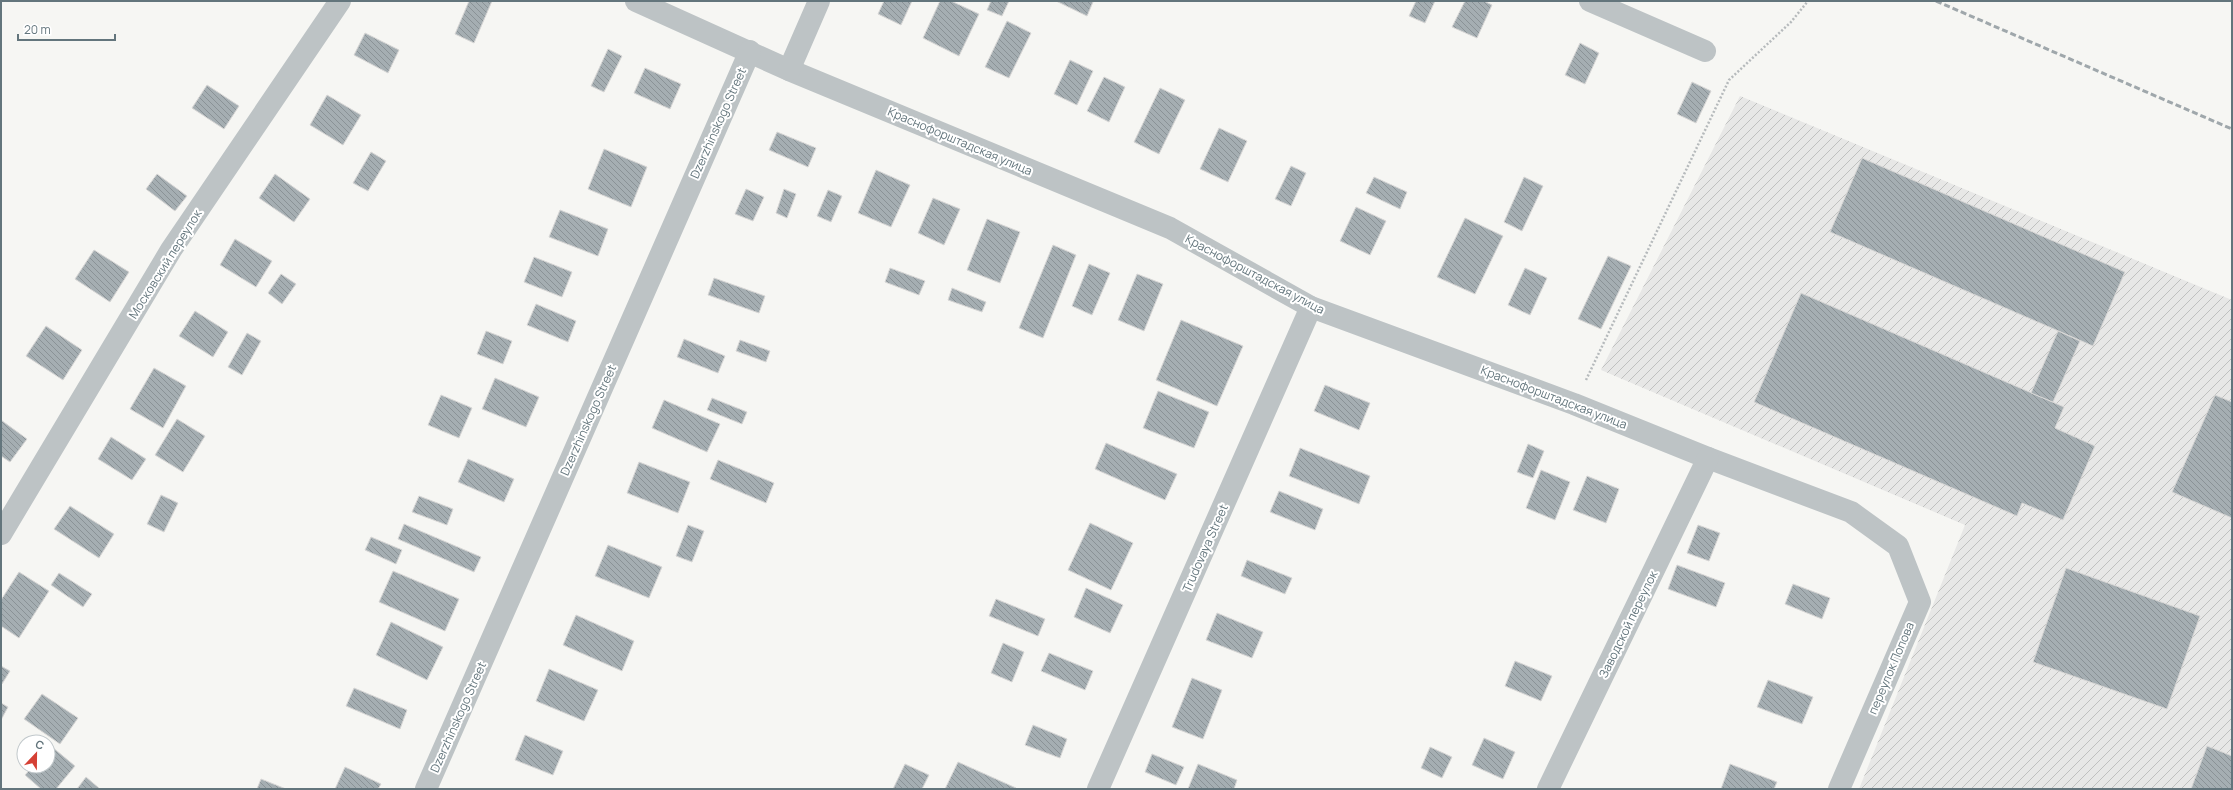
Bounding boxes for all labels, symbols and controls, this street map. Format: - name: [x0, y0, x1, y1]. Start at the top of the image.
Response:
- scale bar: [18, 16, 115, 42]
- text: 20 m: [24, 21, 51, 38]
- street label: Dzerzhinskogo Street: [686, 65, 750, 181]
- street label: Краснофорштадская улица: [885, 103, 1035, 179]
- street label: Московский переулок: [124, 205, 206, 322]
- street label: Краснофорштадская улица: [1182, 230, 1328, 318]
- street label: Краснофорштадская улица: [1478, 361, 1630, 433]
- street label: Dzerzhinskogo Street: [556, 362, 620, 478]
- street label: Trudovaya Street: [1178, 501, 1232, 595]
- street label: Заводской переулок: [1595, 567, 1662, 680]
- street label: переулок Попова: [1864, 619, 1918, 717]
- street label: Dzerzhinskogo Street: [426, 659, 490, 775]
- north arrow: [16, 734, 56, 774]
- text: С: [33, 736, 47, 753]

